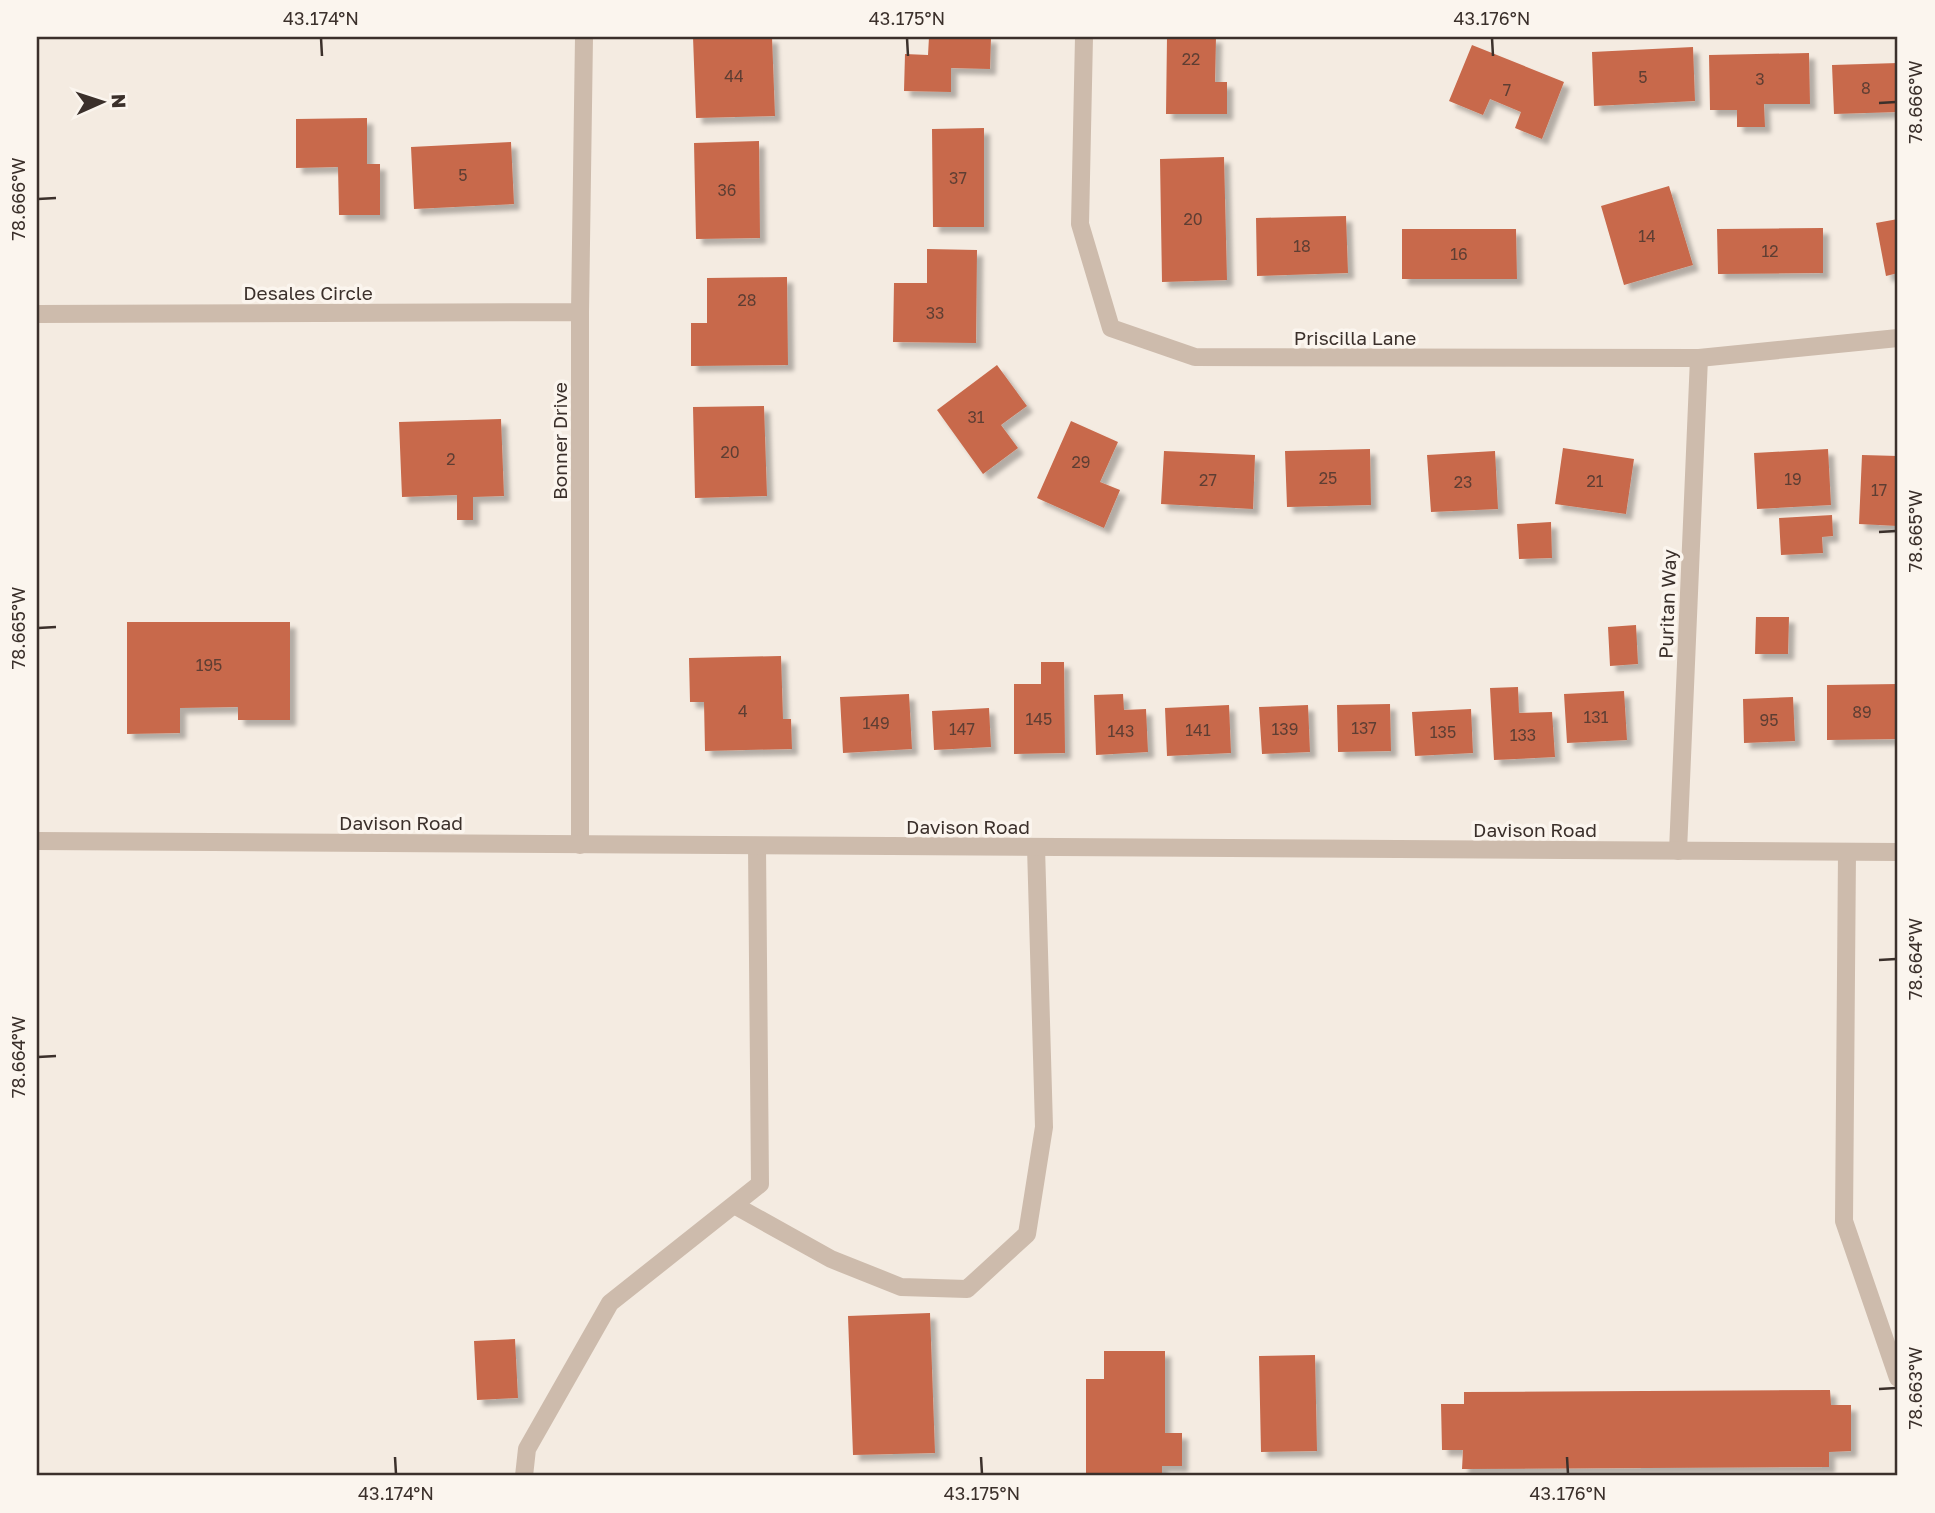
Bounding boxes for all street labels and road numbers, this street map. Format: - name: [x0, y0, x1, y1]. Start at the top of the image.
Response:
- street label: Desales Circle: [243, 281, 373, 304]
- street label: Priscilla Lane: [1294, 326, 1416, 349]
- street label: Bonner Drive: [548, 382, 571, 500]
- street label: Puritan Way: [1654, 548, 1680, 659]
- street label: Davison Road: [339, 811, 463, 834]
- street label: Davison Road: [906, 815, 1030, 838]
- street label: Davison Road: [1473, 818, 1597, 841]

